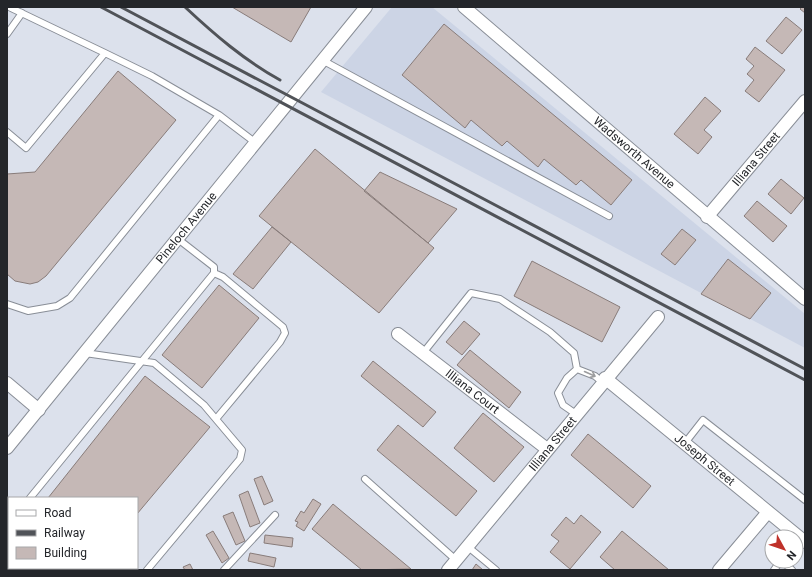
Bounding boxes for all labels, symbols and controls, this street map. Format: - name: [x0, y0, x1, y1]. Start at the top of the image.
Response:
- street label: Wadsworth Avenue: [590, 114, 678, 192]
- street label: Illiana Street: [729, 129, 783, 189]
- street label: Pineloch Avenue: [153, 189, 220, 266]
- street label: Illiana Court: [443, 366, 502, 417]
- one-way arrow: [584, 371, 596, 379]
- street label: Illiana Street: [526, 414, 579, 474]
- street label: Joseph Street: [672, 431, 738, 489]
- legend: [8, 497, 138, 569]
- text: Road: [44, 506, 72, 520]
- text: Railway: [44, 526, 85, 540]
- north arrow: [764, 529, 804, 569]
- text: Building: [44, 546, 87, 560]
- text: N: [784, 548, 799, 562]

